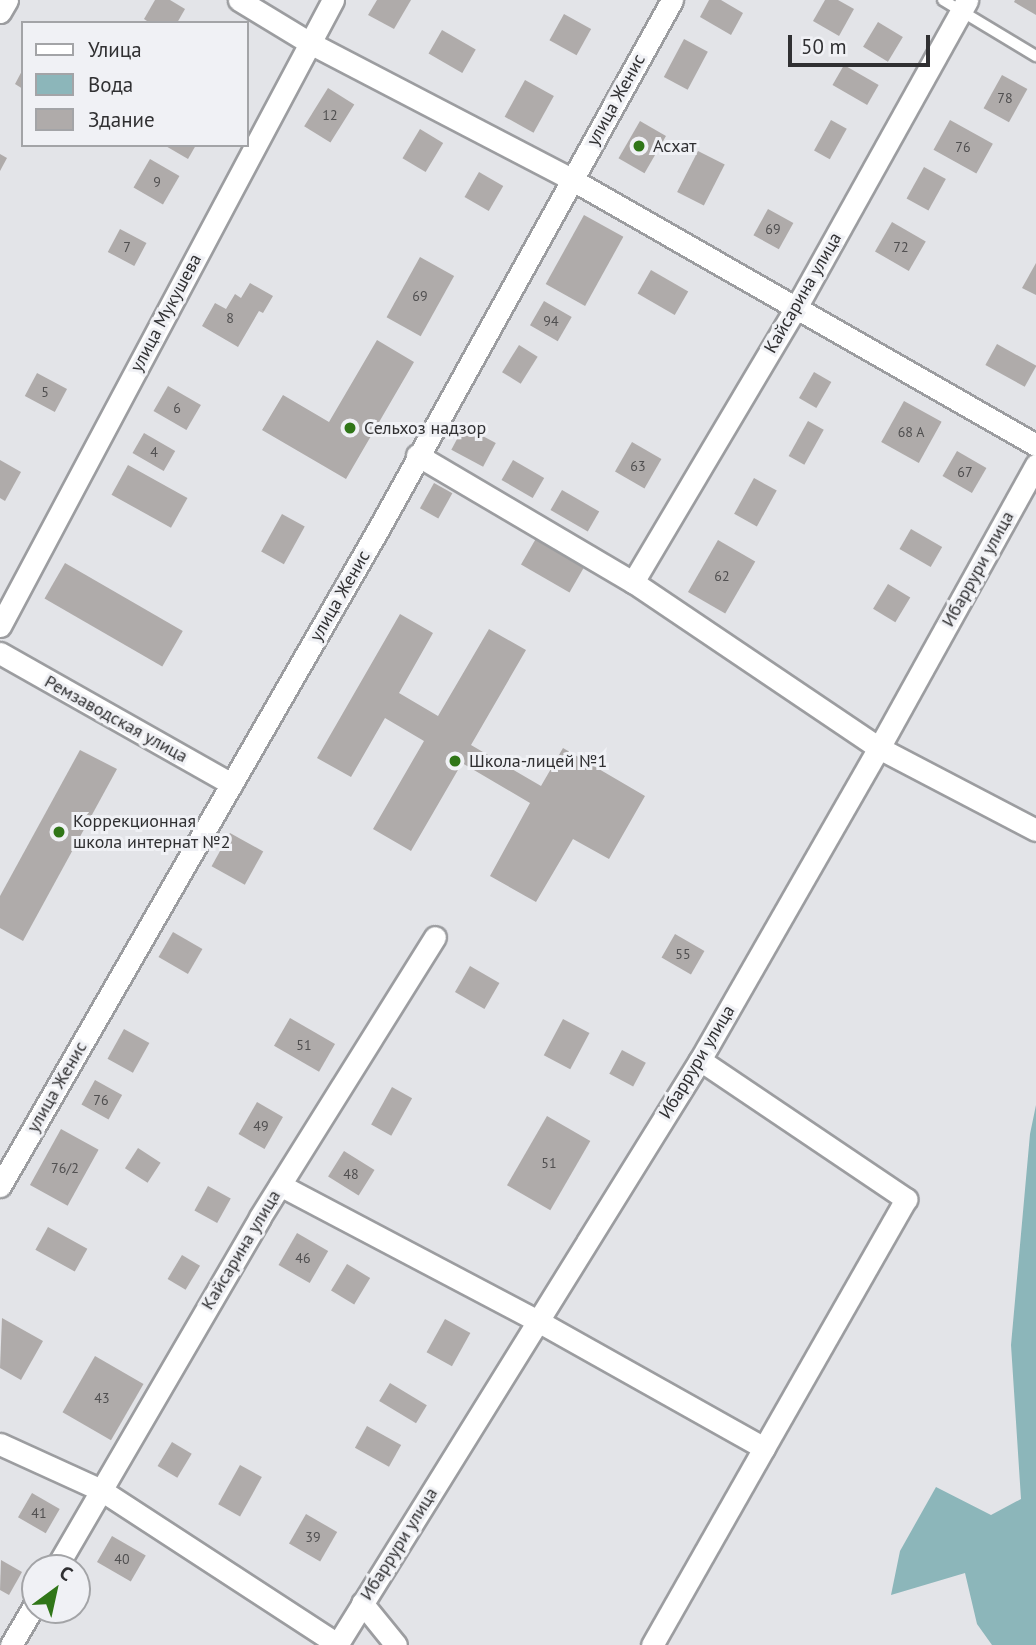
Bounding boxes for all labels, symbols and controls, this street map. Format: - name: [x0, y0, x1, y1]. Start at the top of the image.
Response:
- legend: [21, 21, 248, 147]
- scale bar: [791, 21, 933, 65]
- text: 50 m: [801, 33, 847, 60]
- text: Улица: [88, 36, 142, 63]
- street label: улица Женис: [582, 50, 650, 150]
- text: Вода: [88, 71, 133, 98]
- house number: 78: [997, 90, 1013, 106]
- text: Здание: [88, 106, 155, 133]
- house number: 12: [322, 107, 338, 123]
- place label: Асхат: [653, 135, 696, 157]
- marker: Асхат: [631, 138, 647, 154]
- house number: 76: [955, 139, 971, 155]
- house number: 9: [153, 174, 161, 190]
- house number: 69: [765, 221, 781, 237]
- street label: Кайсарина улица: [760, 229, 846, 357]
- house number: 7: [123, 239, 131, 255]
- house number: 72: [893, 239, 909, 255]
- street label: улица Мукушева: [126, 250, 206, 376]
- house number: 69: [412, 288, 428, 304]
- house number: 8: [226, 310, 234, 326]
- house number: 94: [543, 313, 559, 329]
- house number: 5: [41, 384, 49, 400]
- house number: 6: [173, 400, 181, 416]
- place label: Сельхоз надзор: [364, 417, 486, 439]
- marker: Сельхоз надзор: [342, 420, 358, 436]
- house number: 68 А: [897, 424, 925, 440]
- house number: 4: [150, 444, 158, 460]
- house number: 63: [630, 458, 646, 474]
- house number: 67: [957, 464, 973, 480]
- street label: Ибаррури улица: [937, 507, 1019, 631]
- street label: улица Женис: [305, 547, 375, 645]
- house number: 62: [714, 568, 730, 584]
- street label: Ремзаводская улица: [41, 671, 191, 767]
- place label: Школа-лицей №1: [469, 750, 607, 772]
- marker: Школа-лицей №1: [447, 753, 463, 769]
- place label: Коррекционная школа интернат №2: [73, 811, 231, 854]
- marker: Коррекционная школа интернат №2: [51, 824, 67, 840]
- house number: 55: [675, 946, 691, 962]
- street label: Ибаррури улица: [655, 1001, 739, 1123]
- house number: 51: [296, 1037, 312, 1053]
- street label: улица Женис: [22, 1038, 92, 1136]
- house number: 76: [93, 1092, 109, 1108]
- house number: 49: [253, 1118, 269, 1134]
- house number: 51: [541, 1155, 557, 1171]
- house number: 76/2: [51, 1160, 79, 1176]
- house number: 48: [343, 1166, 359, 1182]
- street label: Кайсарина улица: [197, 1186, 285, 1314]
- house number: 46: [295, 1250, 311, 1266]
- house number: 43: [94, 1390, 110, 1406]
- street label: Ибаррури улица: [356, 1484, 442, 1604]
- house number: 41: [31, 1505, 47, 1521]
- house number: 39: [305, 1529, 321, 1545]
- house number: 40: [114, 1551, 130, 1567]
- north arrow: [21, 1554, 91, 1624]
- text: С: [55, 1560, 77, 1586]

